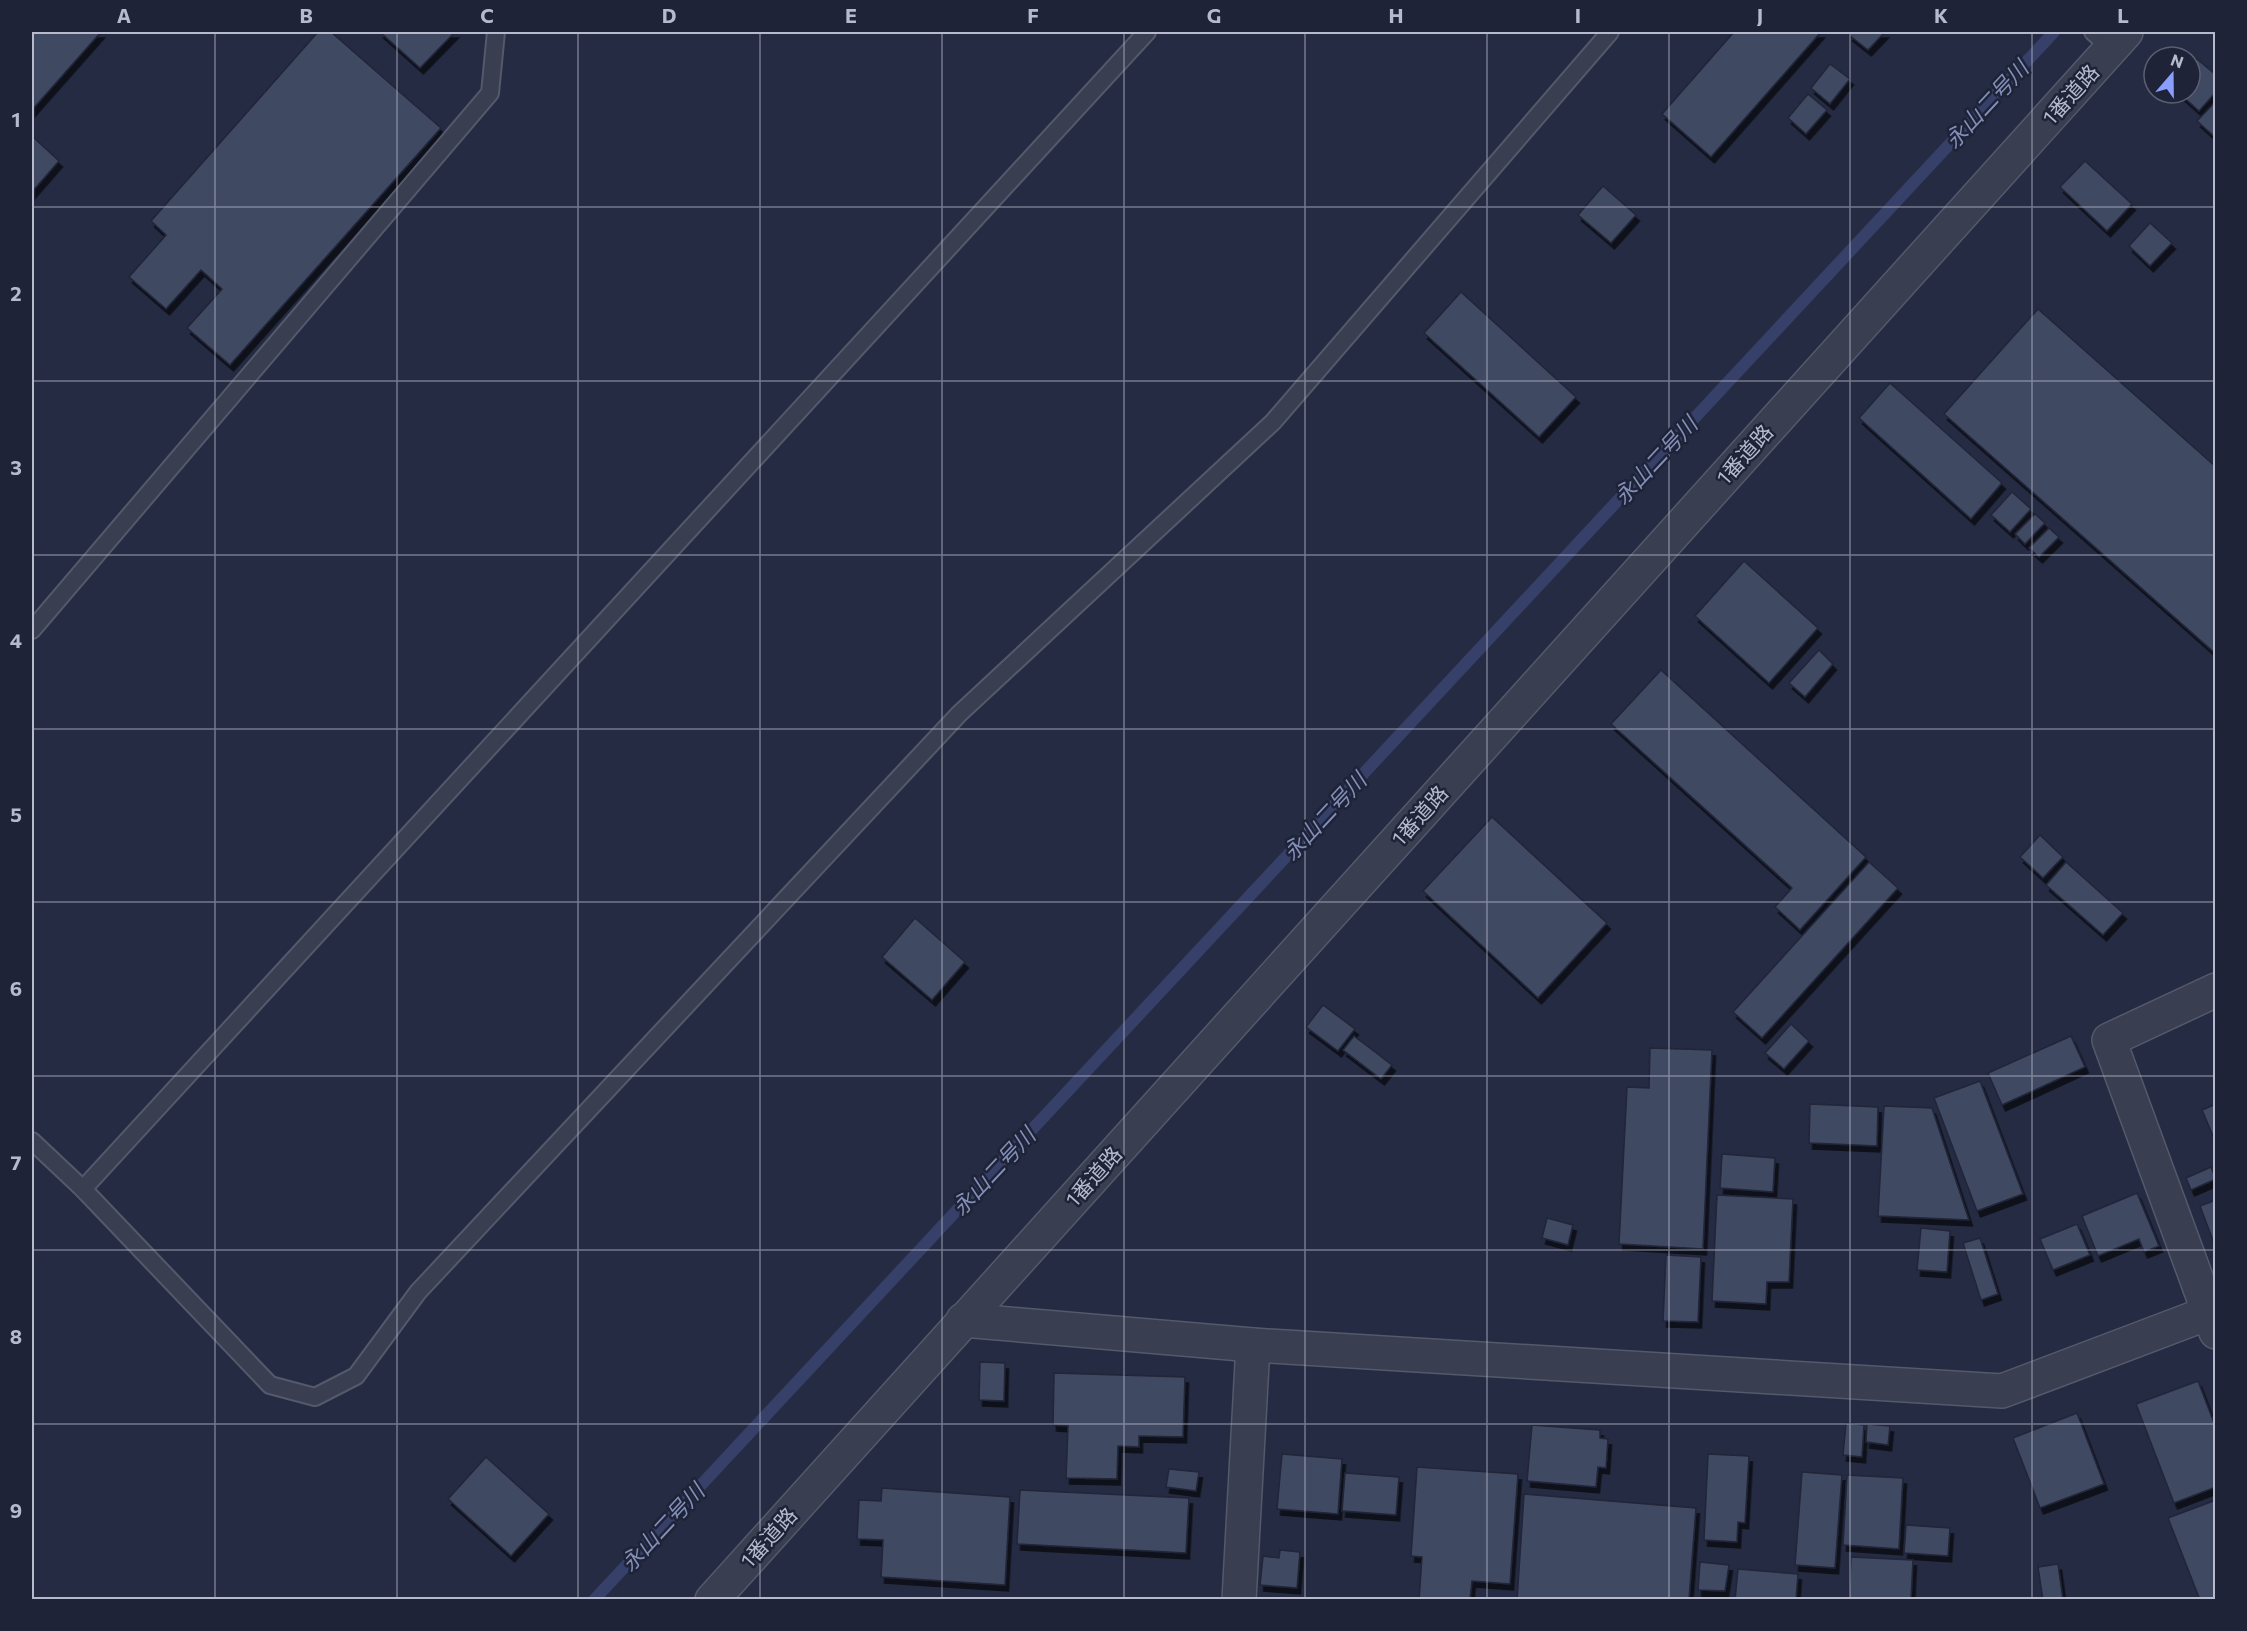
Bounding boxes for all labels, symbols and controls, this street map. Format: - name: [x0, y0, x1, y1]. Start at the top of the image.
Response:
- text: A: [117, 3, 131, 27]
- text: B: [299, 3, 313, 27]
- text: C: [480, 3, 494, 27]
- text: D: [662, 3, 676, 27]
- text: E: [845, 3, 857, 27]
- text: F: [1027, 3, 1039, 27]
- text: G: [1207, 3, 1221, 27]
- text: H: [1389, 3, 1404, 27]
- text: I: [1575, 3, 1581, 27]
- text: J: [1757, 3, 1763, 27]
- text: K: [1934, 3, 1948, 27]
- text: L: [2117, 3, 2129, 27]
- north arrow: [2142, 45, 2202, 105]
- text: N: [2168, 49, 2186, 71]
- water label: 永山二号川: [1939, 53, 2035, 153]
- street label: 1番道路: [2037, 59, 2103, 129]
- text: 1: [11, 107, 21, 131]
- text: 2: [10, 281, 22, 305]
- water label: 永山二号川: [1608, 409, 1704, 509]
- street label: 1番道路: [1711, 419, 1777, 489]
- text: 3: [10, 455, 22, 479]
- text: 4: [10, 628, 22, 652]
- water label: 永山二号川: [1277, 765, 1373, 865]
- street label: 1番道路: [1386, 780, 1452, 850]
- text: 5: [10, 802, 22, 826]
- text: 6: [10, 976, 22, 1000]
- water label: 永山二号川: [946, 1120, 1042, 1220]
- street label: 1番道路: [1060, 1141, 1126, 1211]
- text: 7: [11, 1150, 22, 1174]
- text: 8: [10, 1324, 22, 1348]
- water label: 永山二号川: [615, 1476, 711, 1576]
- text: 9: [10, 1498, 22, 1522]
- street label: 1番道路: [735, 1502, 801, 1572]

